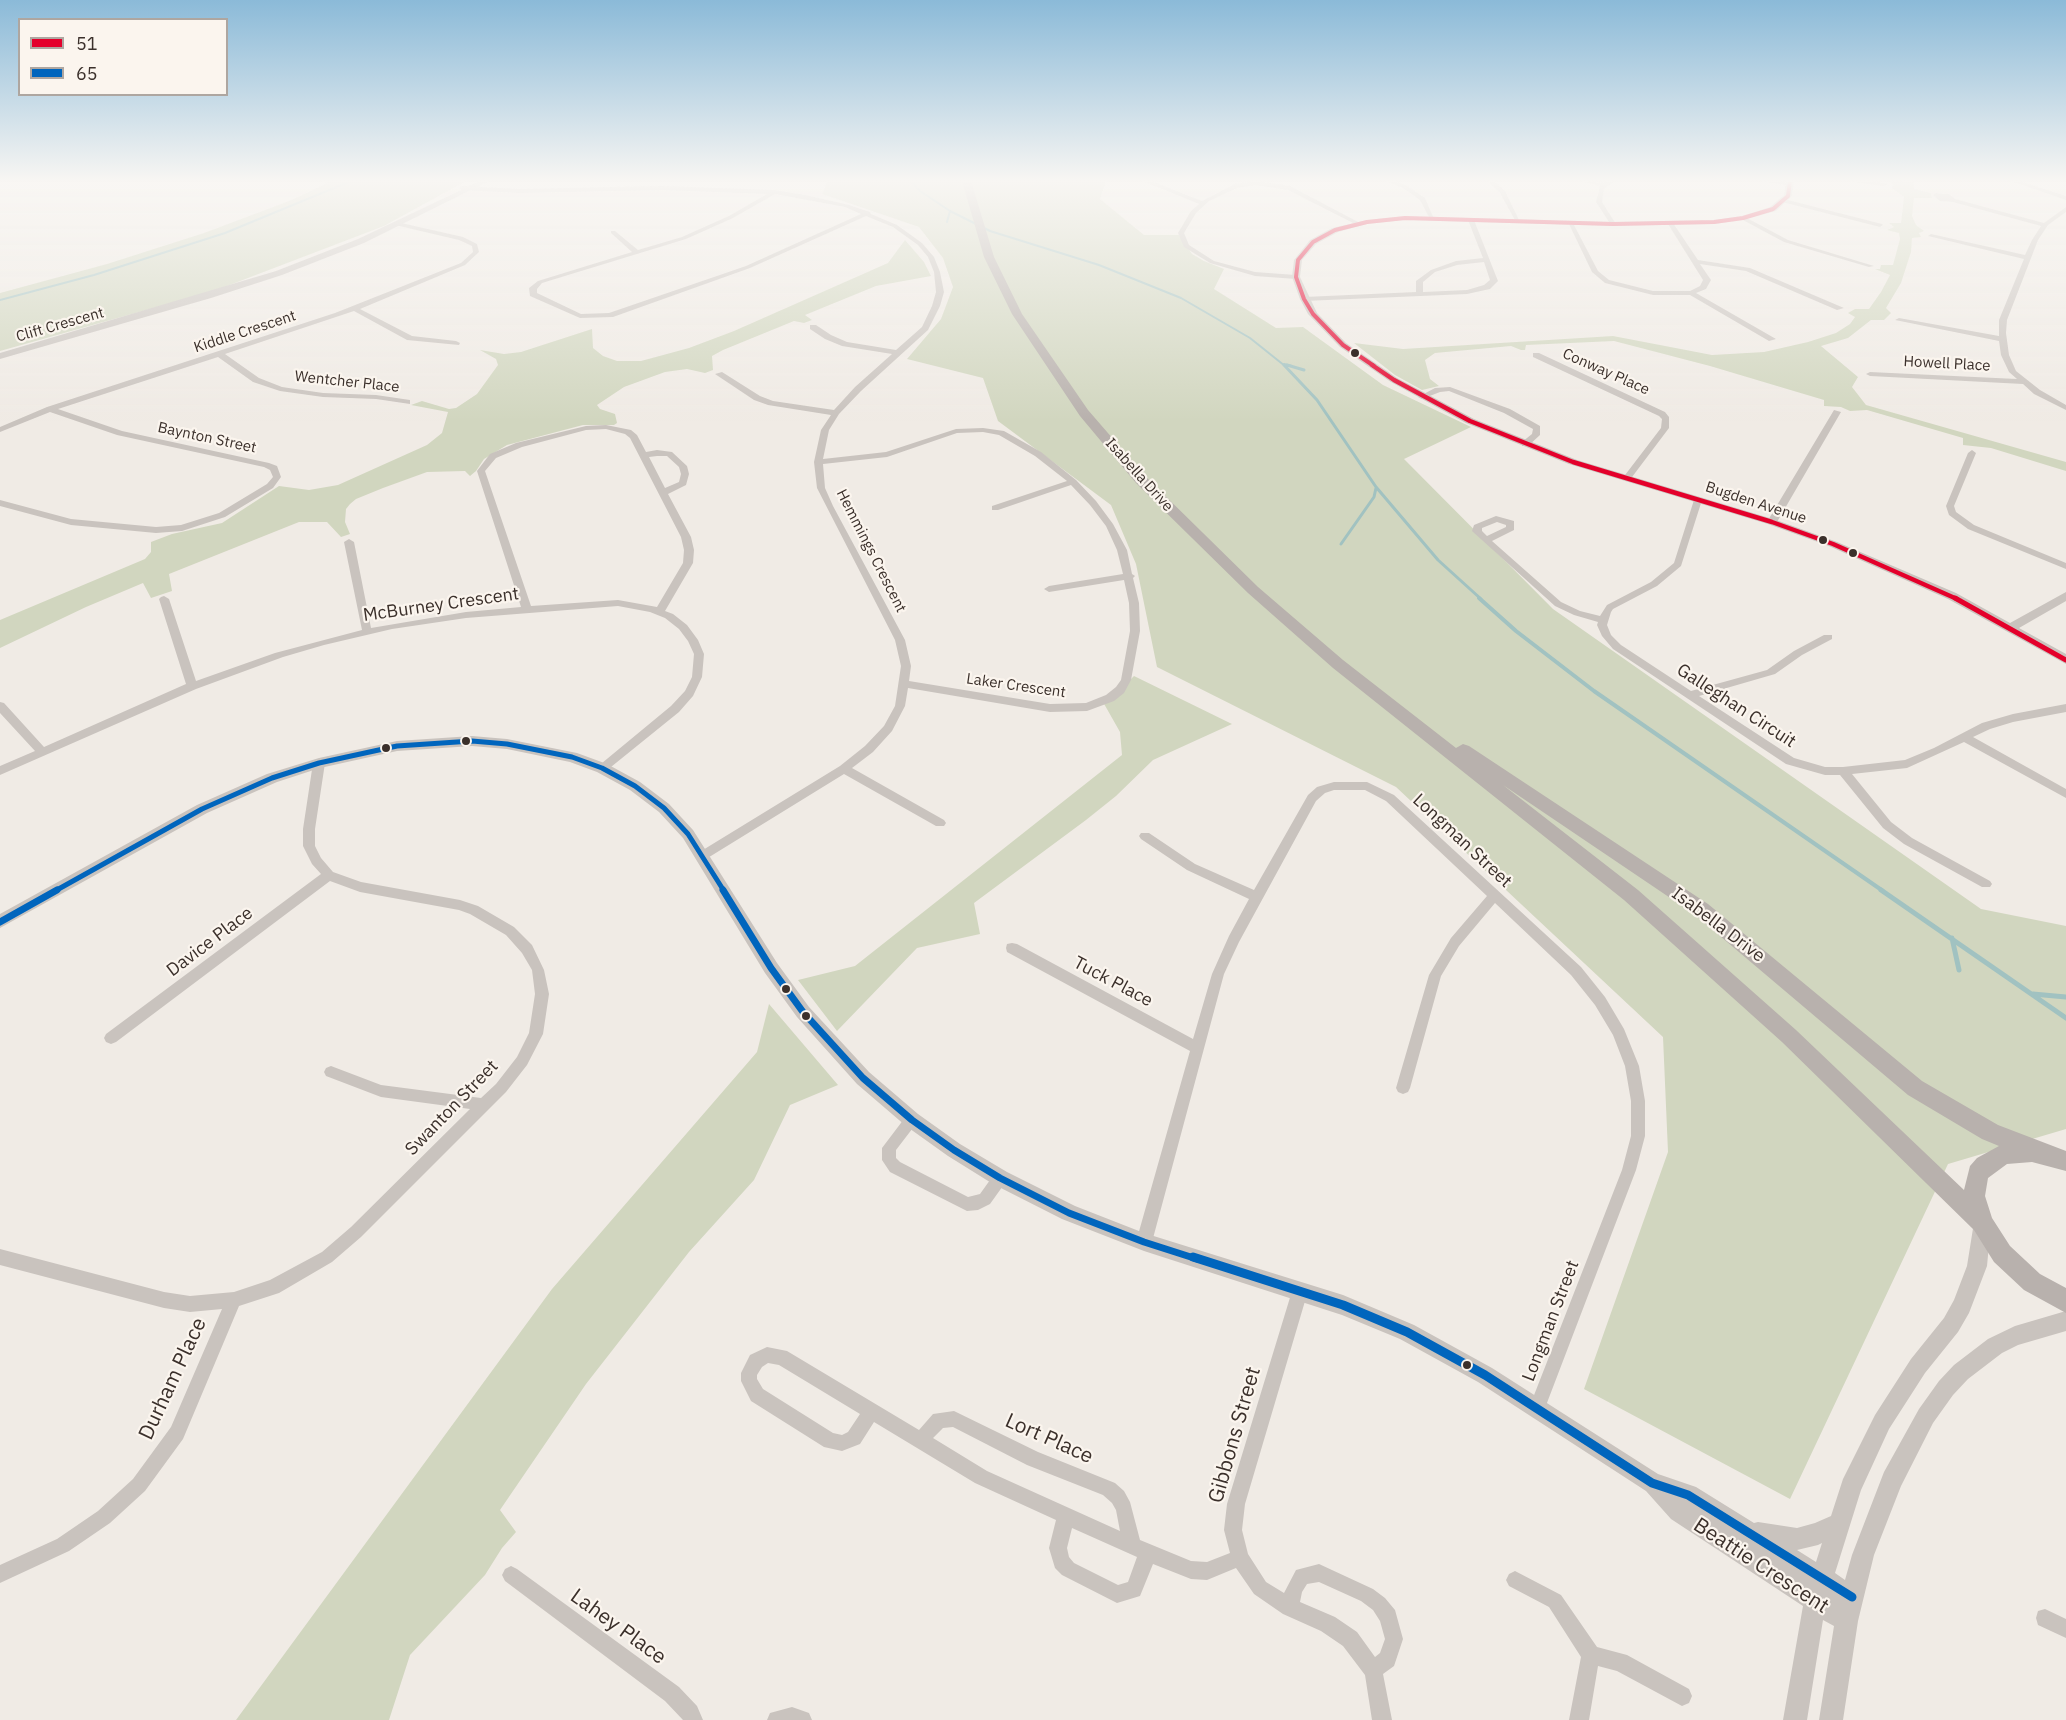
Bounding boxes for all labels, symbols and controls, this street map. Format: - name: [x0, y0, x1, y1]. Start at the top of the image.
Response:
- legend: [18, 18, 228, 96]
- text: 51: [76, 32, 98, 55]
- text: 65: [76, 62, 98, 85]
- street label: Clift Crescent: [14, 304, 106, 346]
- street label: Kiddle Crescent: [192, 307, 298, 357]
- street label: Conway Place: [1560, 345, 1652, 399]
- unlabelled marker: [1349, 347, 1361, 359]
- street label: Howell Place: [1903, 353, 1991, 375]
- street label: Wentcher Place: [294, 368, 400, 396]
- street label: Baynton Street: [156, 419, 258, 457]
- street label: Isabella Drive: [1101, 435, 1177, 515]
- street label: Bugden Avenue: [1703, 478, 1809, 528]
- street label: Hemmings Crescent: [832, 486, 910, 616]
- unlabelled marker: [1817, 534, 1829, 546]
- unlabelled marker: [1847, 547, 1859, 559]
- street label: McBurney Crescent: [362, 583, 520, 627]
- street label: Galleghan Circuit: [1672, 659, 1800, 753]
- street label: Laker Crescent: [965, 670, 1067, 702]
- unlabelled marker: [460, 735, 472, 747]
- unlabelled marker: [380, 742, 392, 754]
- street label: Longman Street: [1408, 790, 1516, 892]
- street label: Isabella Drive: [1667, 883, 1769, 967]
- street label: Davice Place: [163, 903, 257, 981]
- street label: Tuck Place: [1070, 952, 1156, 1012]
- unlabelled marker: [780, 983, 792, 995]
- unlabelled marker: [800, 1010, 812, 1022]
- street label: Swanton Street: [401, 1056, 503, 1160]
- street label: Longman Street: [1518, 1257, 1584, 1385]
- street label: Durham Place: [134, 1314, 212, 1444]
- unlabelled marker: [1461, 1359, 1473, 1371]
- street label: Gibbons Street: [1203, 1364, 1267, 1506]
- street label: Lort Place: [1001, 1408, 1097, 1470]
- street label: Beattie Crescent: [1689, 1513, 1833, 1619]
- street label: Lahey Place: [565, 1584, 671, 1670]

